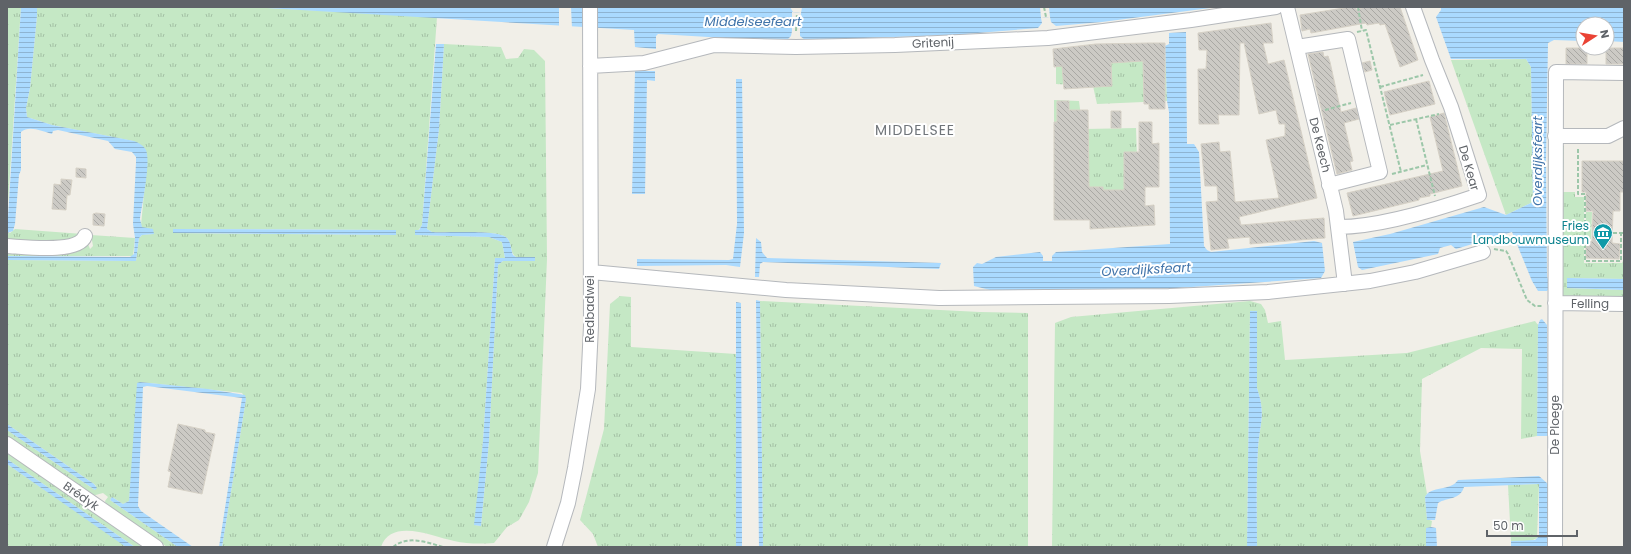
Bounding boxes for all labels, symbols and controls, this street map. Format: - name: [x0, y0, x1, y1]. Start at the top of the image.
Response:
- water label: Middelseefeart: [705, 12, 802, 31]
- north arrow: [1575, 16, 1615, 56]
- text: N: [1596, 28, 1613, 40]
- street label: Gritenij: [911, 33, 955, 52]
- street label: De Keech: [1305, 116, 1336, 174]
- water label: Overdijksfeart: [1528, 116, 1547, 206]
- district label: MIDDELSEE: [875, 120, 955, 140]
- street label: De Kear: [1455, 143, 1484, 193]
- place label: Fries Landbouwmuseum: [1473, 217, 1589, 248]
- museum icon: Fries Landbouwmuseum: [1592, 222, 1614, 250]
- water label: Overdijksfeart: [1101, 258, 1192, 281]
- street label: Redbadwei: [581, 275, 598, 343]
- street label: Felling: [1571, 295, 1609, 312]
- street label: De Ploege: [1546, 395, 1563, 455]
- street label: Brédyk: [60, 477, 103, 515]
- scale bar: [1487, 512, 1577, 538]
- text: 50 m: [1493, 517, 1524, 534]

